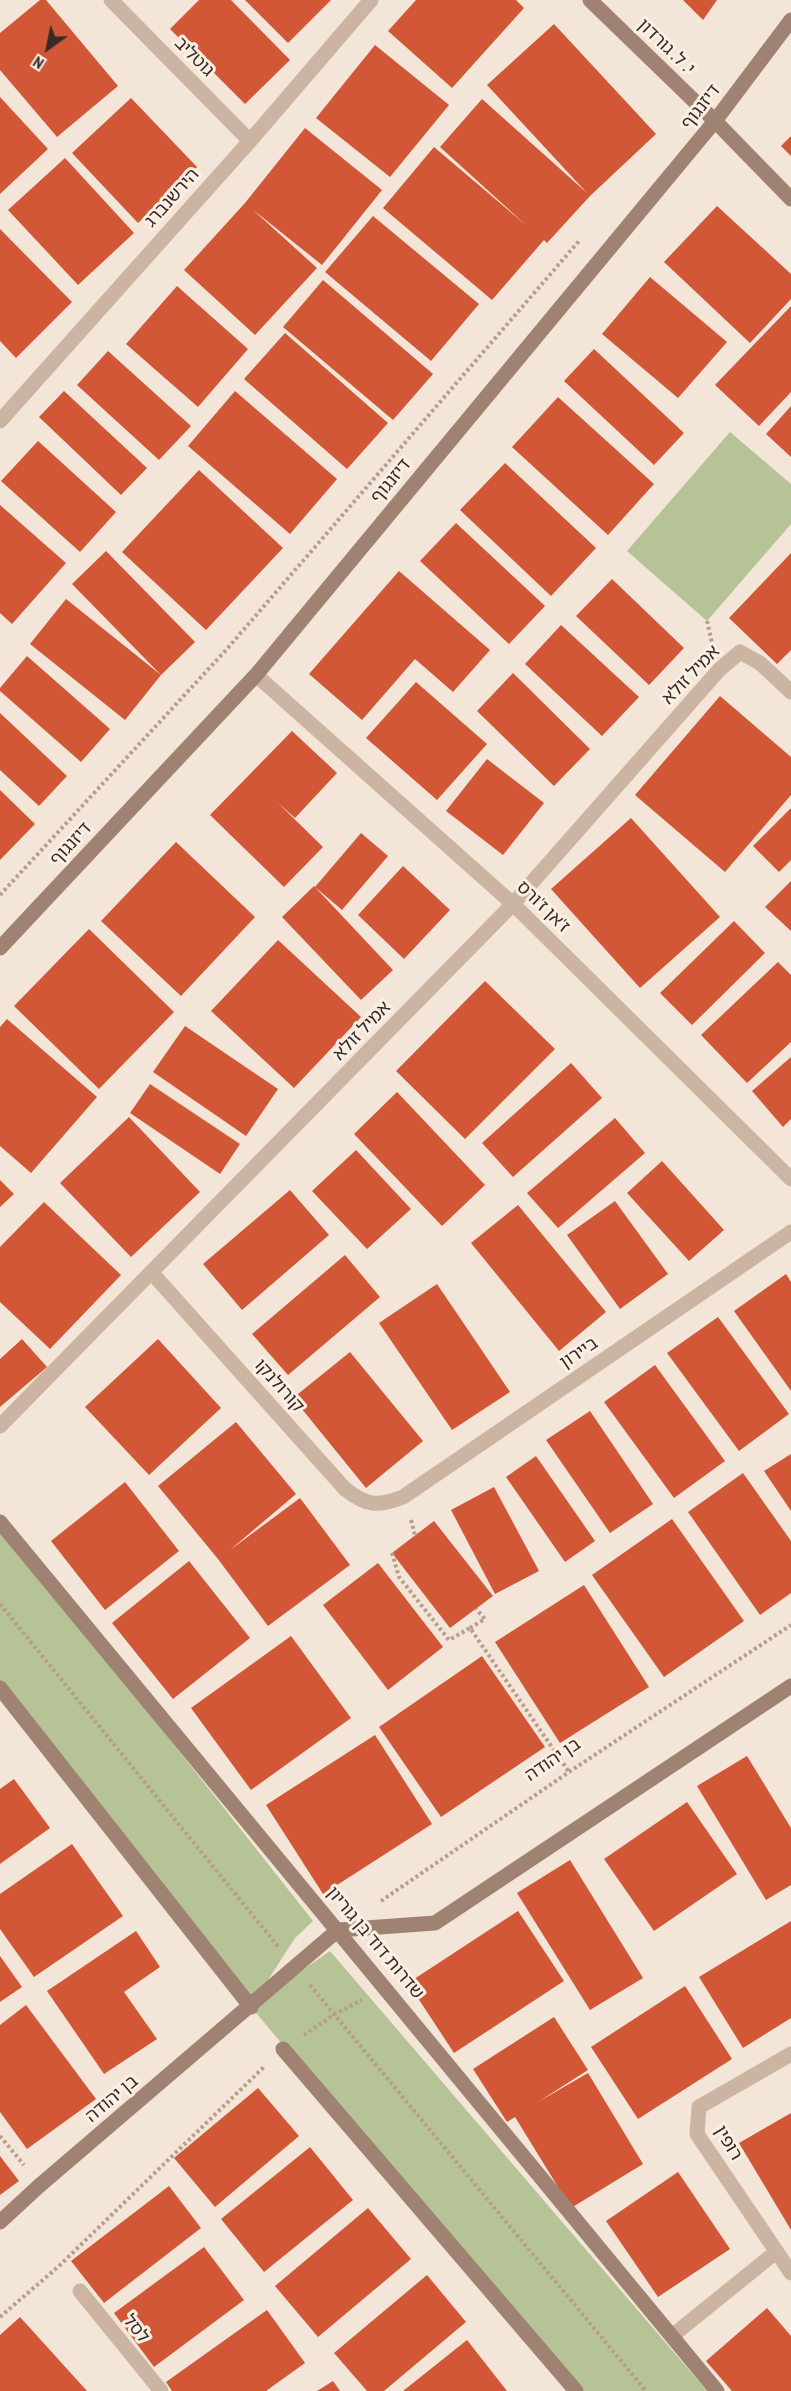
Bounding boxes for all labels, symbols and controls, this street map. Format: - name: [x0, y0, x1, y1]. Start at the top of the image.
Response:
- street label: י. ל. גורדון: [633, 15, 699, 79]
- north arrow: [18, 18, 78, 78]
- street label: גוטליב: [170, 33, 218, 81]
- text: N: [29, 52, 47, 74]
- street label: דיזנגוף: [677, 80, 725, 134]
- street label: הירשנברג: [140, 164, 204, 232]
- street label: דיזנגוף: [366, 454, 416, 508]
- street label: אמיל זולא: [658, 641, 724, 709]
- street label: דיזנגוף: [46, 818, 96, 870]
- street label: ז'אן ז'ורס: [512, 876, 574, 938]
- street label: אמיל זולא: [329, 997, 395, 1065]
- street label: ביירון: [556, 1332, 602, 1374]
- street label: קורולנקו: [249, 1355, 309, 1417]
- street label: בן יהודה: [521, 1734, 585, 1786]
- street label: שדרות דוד בן גוריון: [322, 1882, 428, 2004]
- street label: בן יהודה: [81, 2071, 143, 2127]
- street label: רופין: [709, 2122, 747, 2164]
- street label: לסל: [118, 2311, 154, 2347]

